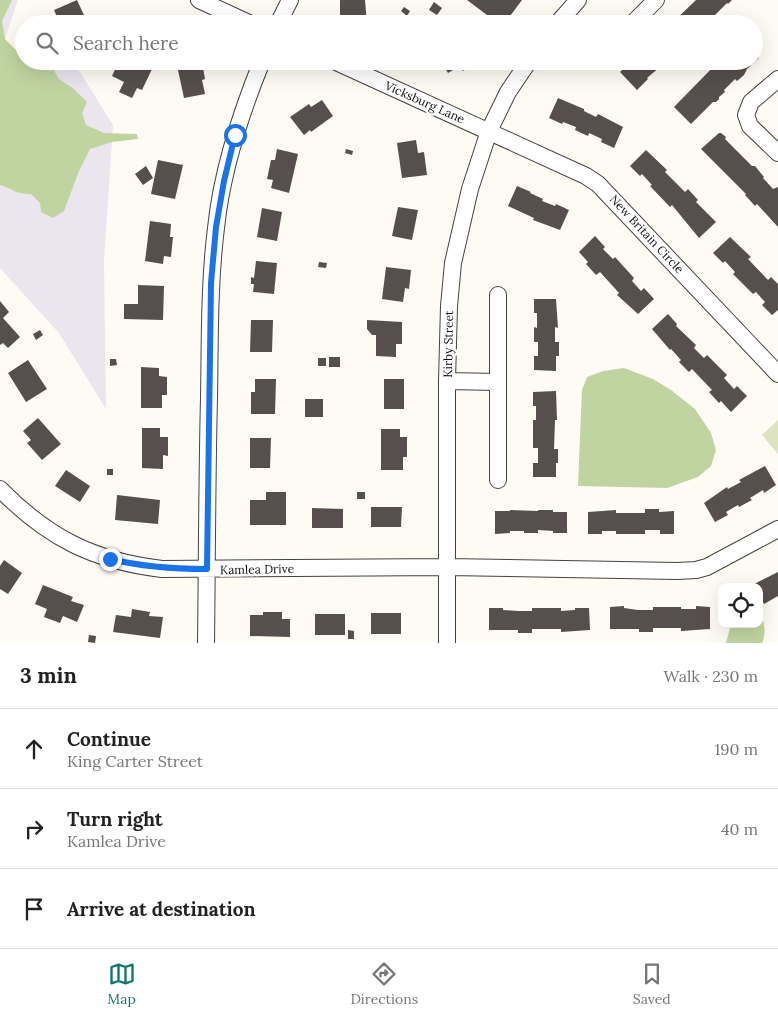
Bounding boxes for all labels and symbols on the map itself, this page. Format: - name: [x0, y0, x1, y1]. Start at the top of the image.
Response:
- street label: Vicksburg Lane: [382, 77, 468, 126]
- route start: [224, 124, 247, 147]
- street label: New Britain Circle: [607, 192, 688, 277]
- street label: Kirby Street: [440, 310, 456, 378]
- route end: [99, 548, 122, 571]
- street label: Kamlea Drive: [220, 561, 295, 577]

